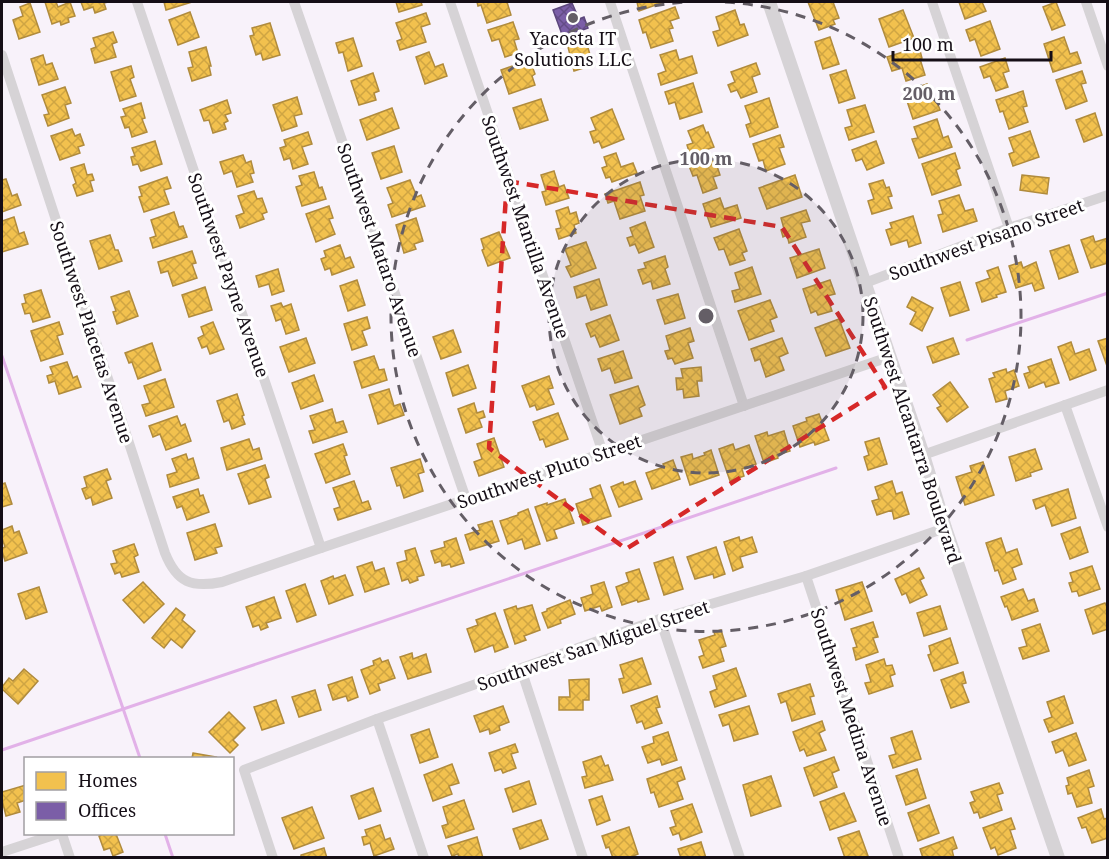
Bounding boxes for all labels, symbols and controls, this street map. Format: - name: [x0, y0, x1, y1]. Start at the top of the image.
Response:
- marker: Yacosta IT Solutions LLC: [566, 11, 580, 25]
- scale bar: [893, 24, 1050, 62]
- place label: Yacosta IT Solutions LLC: [514, 26, 632, 71]
- text: 100 m: [902, 32, 954, 56]
- text: 200 m: [903, 81, 956, 105]
- street label: Southwest Mantilla Avenue: [476, 112, 576, 342]
- street label: Southwest Mataro Avenue: [332, 140, 428, 360]
- text: 100 m: [680, 146, 733, 170]
- street label: Southwest Payne Avenue: [183, 170, 275, 380]
- street label: Southwest Pisano Street: [885, 193, 1087, 285]
- street label: Southwest Placetas Avenue: [45, 218, 139, 446]
- street label: Southwest Alcantarra Boulevard: [858, 293, 968, 567]
- centre of rings: [696, 306, 716, 326]
- street label: Southwest Pluto Street: [454, 428, 644, 514]
- street label: Southwest San Miguel Street: [474, 594, 712, 696]
- street label: Southwest Medina Avenue: [805, 605, 899, 829]
- legend: [24, 757, 234, 835]
- text: Homes: [78, 768, 137, 792]
- text: Offices: [78, 798, 136, 822]

